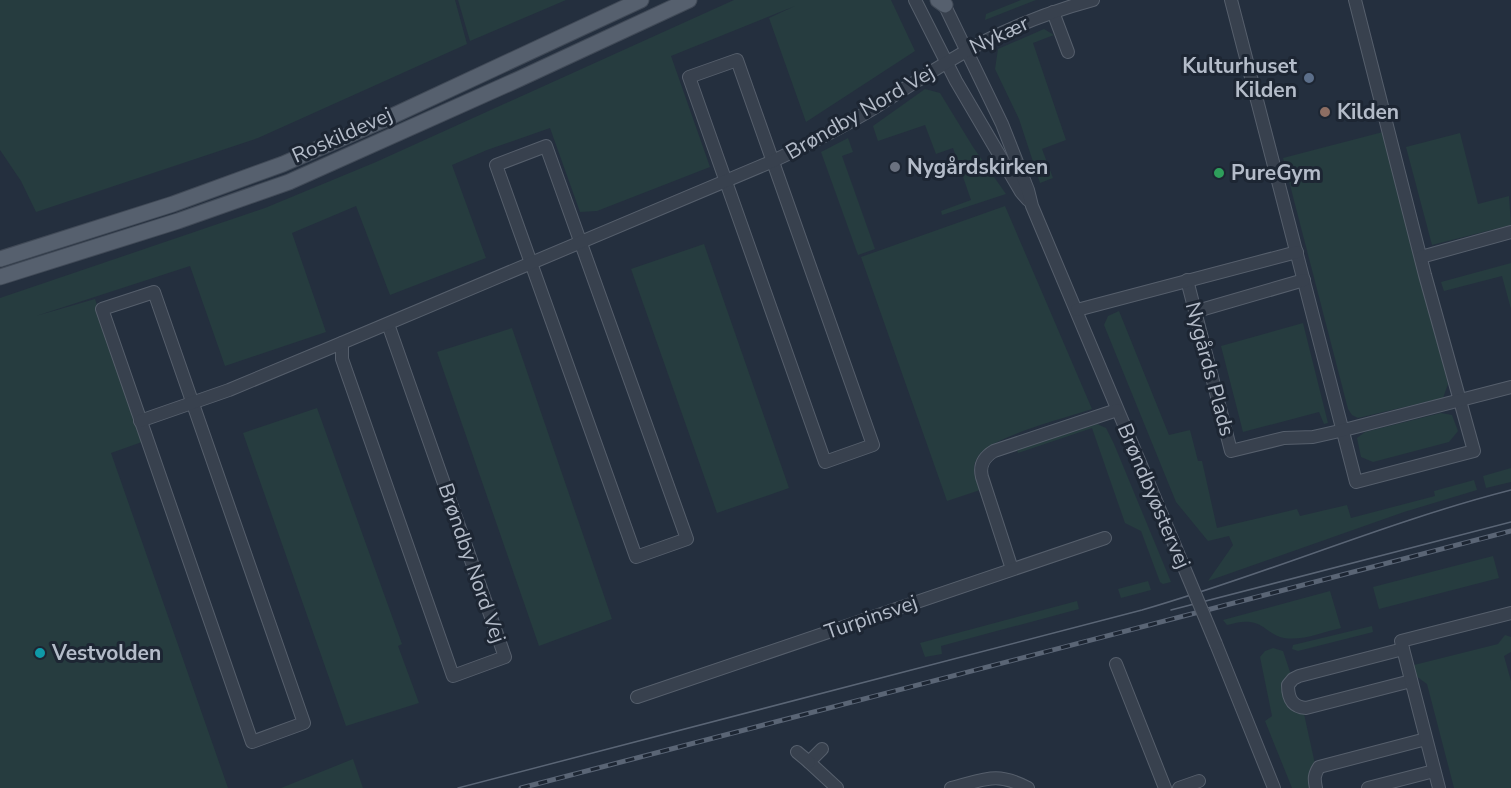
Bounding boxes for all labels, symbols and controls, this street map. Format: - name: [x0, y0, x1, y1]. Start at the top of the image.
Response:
- street label: Nykær: [965, 9, 1034, 61]
- place label: Kulturhuset Kilden: [1182, 52, 1298, 104]
- street label: Brøndby Nord Vej: [781, 58, 939, 166]
- marker: Kulturhuset Kilden: [1302, 71, 1316, 85]
- place label: Kilden: [1337, 98, 1399, 126]
- street label: Roskildevej: [287, 100, 397, 170]
- marker: Kilden: [1318, 105, 1332, 119]
- place label: Nygårdskirken: [907, 153, 1048, 181]
- place label: PureGym: [1231, 159, 1321, 187]
- marker: Nygårdskirken: [888, 160, 902, 174]
- marker: PureGym: [1212, 166, 1226, 180]
- street label: Nygårds Plads: [1179, 299, 1241, 439]
- street label: Brøndbyøstervej: [1111, 419, 1197, 573]
- street label: Brøndby Nord Vej: [432, 479, 512, 647]
- street label: Turpinsvej: [821, 588, 921, 646]
- place label: Vestvolden: [51, 639, 161, 667]
- marker: Vestvolden: [33, 646, 47, 660]

